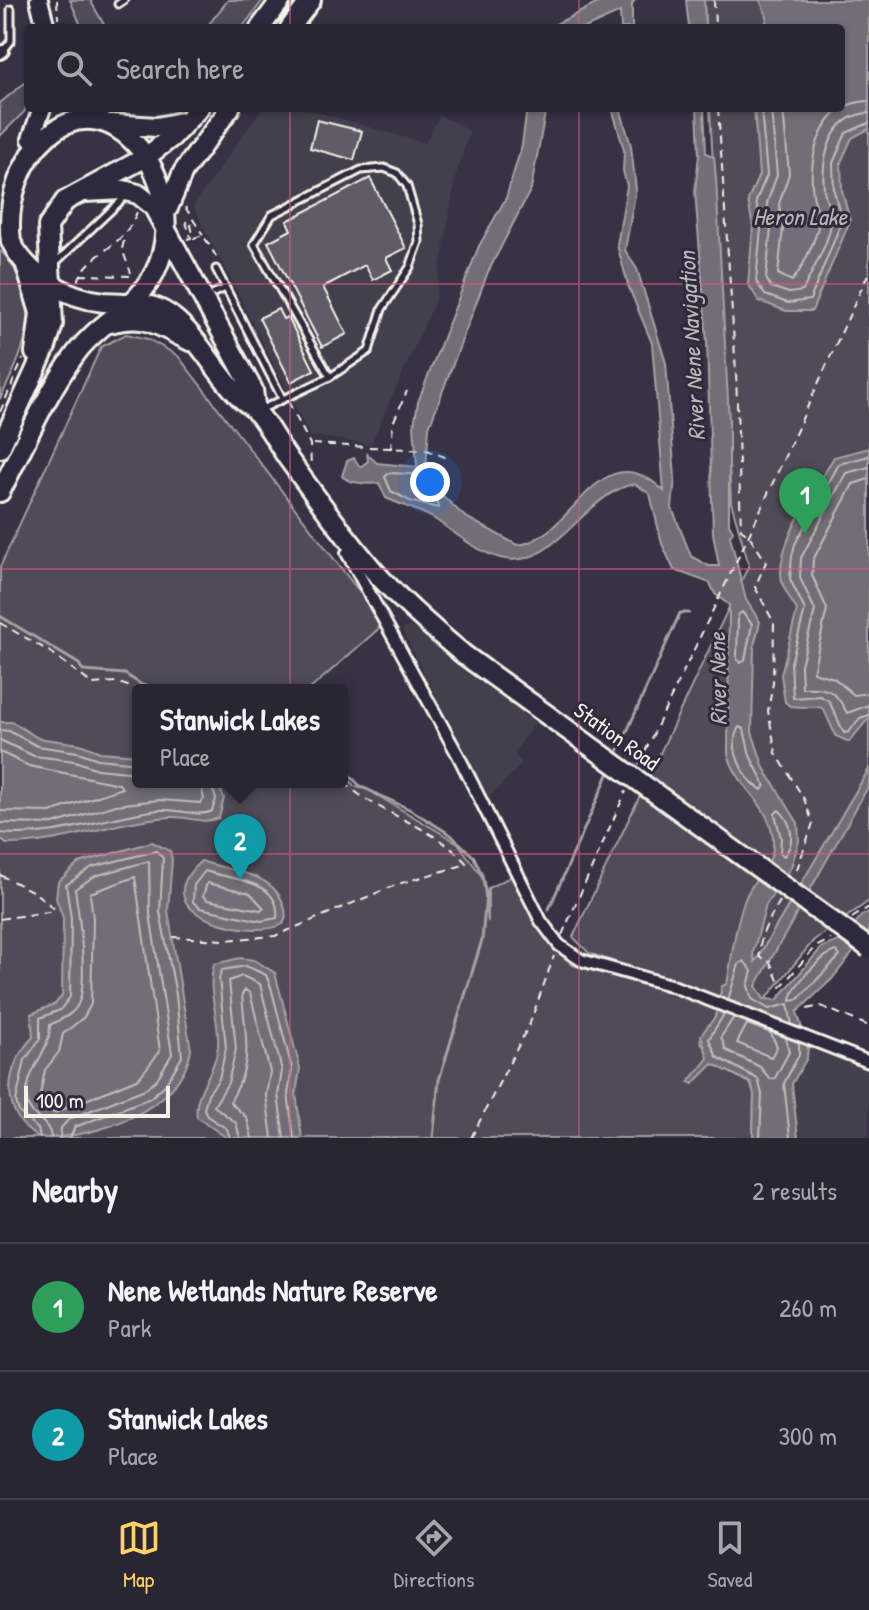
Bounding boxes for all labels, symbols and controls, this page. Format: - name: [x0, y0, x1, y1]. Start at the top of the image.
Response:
- search box: [24, 24, 845, 112]
- icon: search: [52, 46, 96, 90]
- text: Search here: [116, 48, 244, 88]
- water label: Heron Lake: [753, 200, 848, 232]
- water label: River Nene Navigation: [670, 248, 713, 442]
- your location: [410, 462, 450, 502]
- pin: 1: [779, 468, 831, 534]
- water label: River Nene: [700, 631, 734, 726]
- popup: [132, 684, 348, 788]
- street label: Station Road: [568, 695, 666, 777]
- text: Stanwick Lakes: [160, 699, 320, 739]
- text: Place: [160, 739, 210, 774]
- pin: 2: [214, 814, 266, 880]
- scale bar: [24, 1082, 170, 1118]
- text: 100 m: [36, 1085, 84, 1115]
- text: Nearby: [32, 1167, 118, 1213]
- text: 2 results: [752, 1173, 837, 1208]
- text: Nene Wetlands Nature Reserve: [108, 1270, 437, 1310]
- text: 1: [53, 1290, 63, 1325]
- text: 260 m: [779, 1290, 837, 1325]
- text: Park: [108, 1310, 152, 1345]
- text: Stanwick Lakes: [108, 1398, 268, 1438]
- text: 2: [52, 1418, 64, 1453]
- text: 300 m: [778, 1418, 837, 1453]
- text: Place: [108, 1438, 158, 1473]
- tab: Map: [117, 1516, 161, 1594]
- tab: Directions: [394, 1516, 475, 1594]
- tab: Saved: [708, 1516, 752, 1594]

